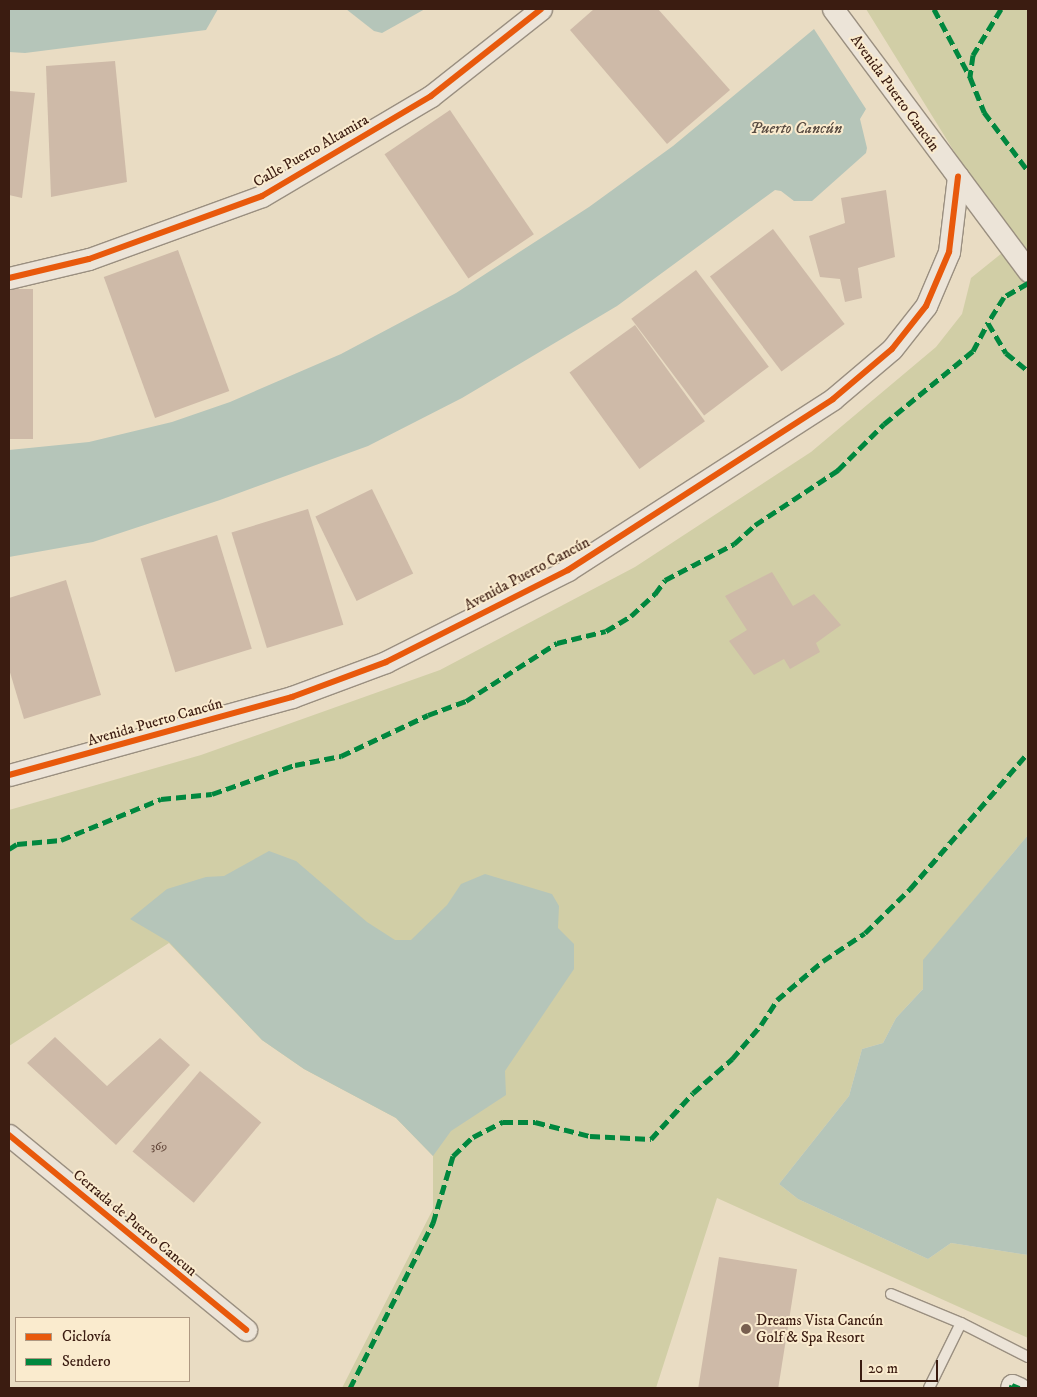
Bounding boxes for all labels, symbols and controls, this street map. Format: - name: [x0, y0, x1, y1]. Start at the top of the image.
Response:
- street label: Avenida Puerto Cancún: [847, 31, 943, 155]
- street label: Calle Puerto Altamira: [250, 111, 372, 191]
- water label: Puerto Cancún: [750, 118, 842, 138]
- street label: Avenida Puerto Cancún: [461, 533, 593, 615]
- street label: Avenida Puerto Cancún: [85, 694, 225, 750]
- house number: 369: [151, 1140, 167, 1154]
- street label: Cerrada de Puerto Cancun: [69, 1166, 201, 1280]
- place label: Dreams Vista Cancún Golf & Spa Resort: [756, 1311, 883, 1346]
- legend: [15, 1317, 190, 1382]
- marker: Dreams Vista Cancún Golf & Spa Resort: [740, 1323, 752, 1335]
- text: Ciclovía: [62, 1327, 111, 1346]
- scale bar: [862, 1350, 940, 1382]
- text: Sendero: [62, 1352, 110, 1371]
- text: 20 m: [868, 1359, 898, 1378]

